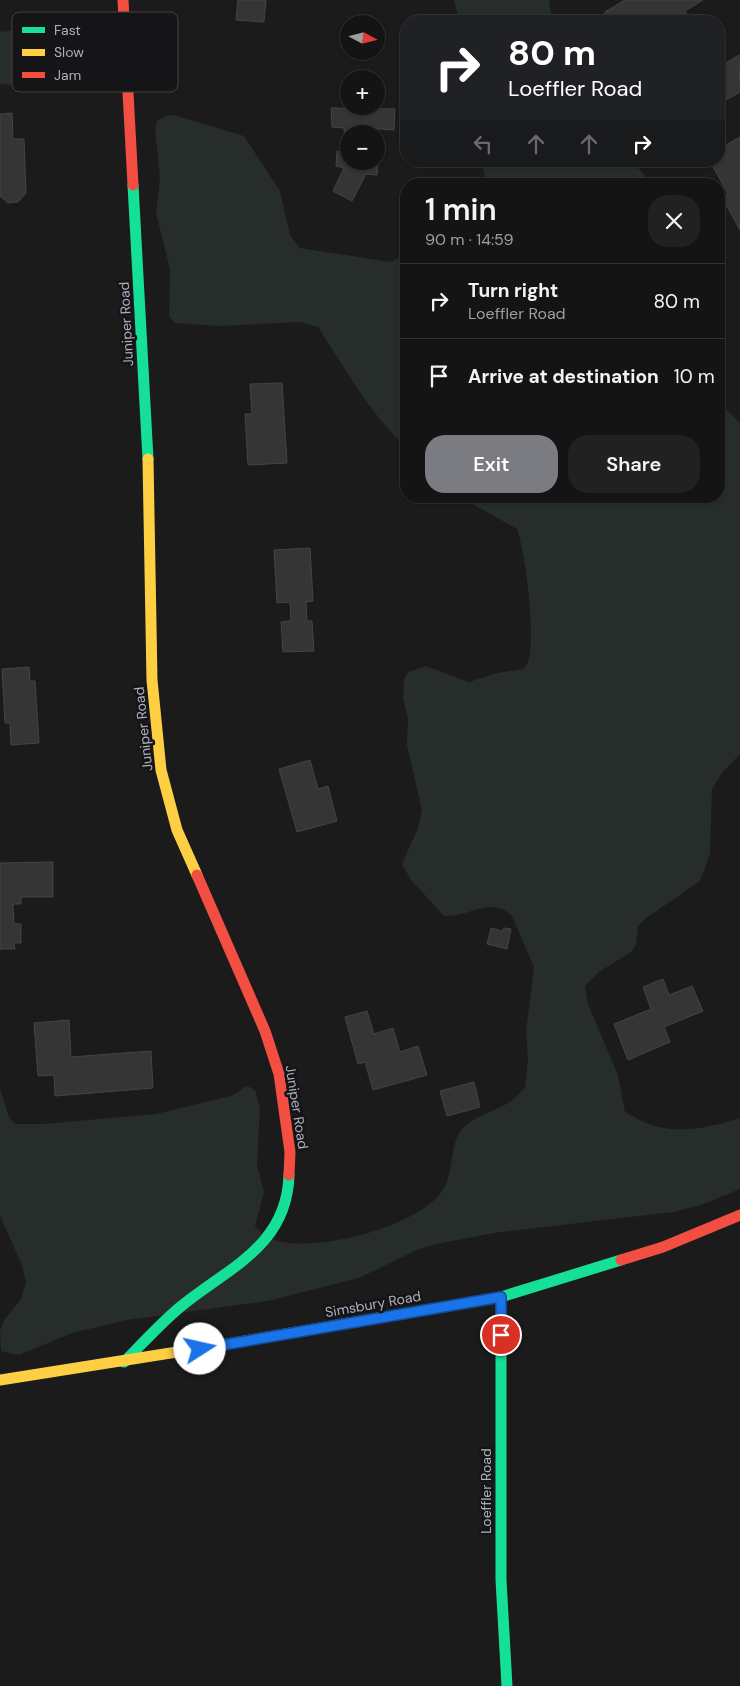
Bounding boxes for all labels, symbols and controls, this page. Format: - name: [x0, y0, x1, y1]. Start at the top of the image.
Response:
- legend: [12, 12, 178, 92]
- north arrow: [340, 15, 385, 60]
- map controls: [340, 15, 385, 170]
- text: Fast: [54, 21, 81, 39]
- text: 80 m: [508, 30, 596, 76]
- icon: right: [425, 35, 490, 100]
- text: Slow: [54, 43, 84, 61]
- text: Jam: [54, 66, 81, 84]
- button: +: [340, 70, 385, 115]
- text: Loeffler Road: [508, 74, 642, 103]
- button: −: [340, 125, 385, 170]
- icon: left: [469, 130, 497, 158]
- icon: ahead: [522, 130, 550, 158]
- icon: ahead: [575, 130, 603, 158]
- icon: right: [628, 130, 656, 158]
- text: 1 min: [425, 190, 497, 229]
- button: close: [648, 195, 700, 247]
- text: 90 m · 14:59: [425, 229, 513, 250]
- text: Turn right: [468, 278, 558, 303]
- street label: Juniper Road: [115, 281, 137, 367]
- icon: right: [425, 287, 453, 315]
- text: 80 m: [653, 289, 700, 314]
- text: Loeffler Road: [468, 303, 566, 324]
- icon: arrive: [425, 362, 453, 390]
- text: Arrive at destination: [468, 364, 659, 389]
- text: 10 m: [674, 364, 715, 389]
- button: Exit: [425, 435, 558, 493]
- button: Share: [568, 435, 700, 493]
- street label: Juniper Road: [130, 686, 156, 772]
- street label: Juniper Road: [281, 1064, 313, 1150]
- street label: Simsbury Road: [324, 1287, 422, 1321]
- pin: [480, 1314, 522, 1356]
- icon: arrive: [487, 1321, 515, 1349]
- position arrow: [173, 1322, 225, 1374]
- street label: Loeffler Road: [477, 1448, 495, 1534]

